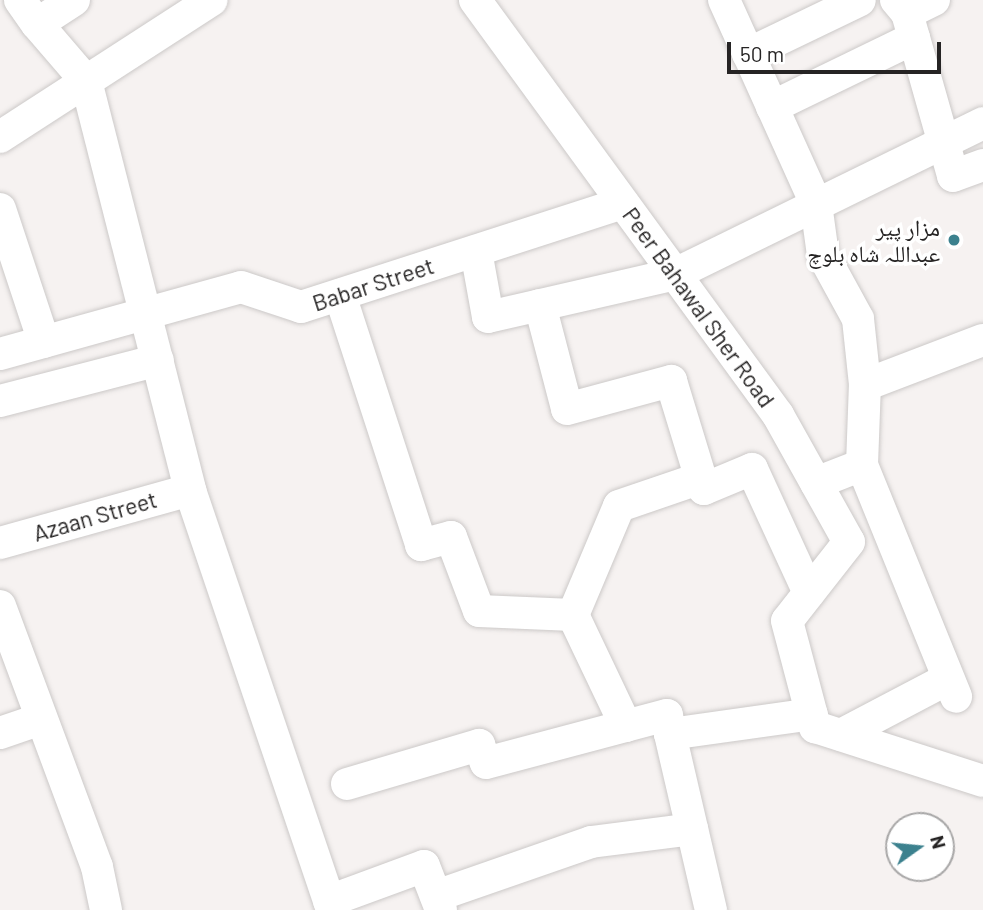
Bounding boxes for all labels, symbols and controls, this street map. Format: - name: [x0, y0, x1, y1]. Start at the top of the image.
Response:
- scale bar: [731, 28, 944, 72]
- text: 50 m: [740, 41, 784, 66]
- street label: Peer Bahawal Sher Road: [617, 202, 781, 412]
- place label: مزار پیر عبداللہ شاہ بلوچ: [807, 213, 940, 267]
- marker: مزار پیر عبداللہ شاہ بلوچ: [946, 232, 962, 248]
- street label: Babar Street: [309, 251, 437, 317]
- street label: Azaan Street: [30, 485, 160, 547]
- north arrow: [885, 812, 955, 882]
- text: N: [926, 833, 952, 851]

